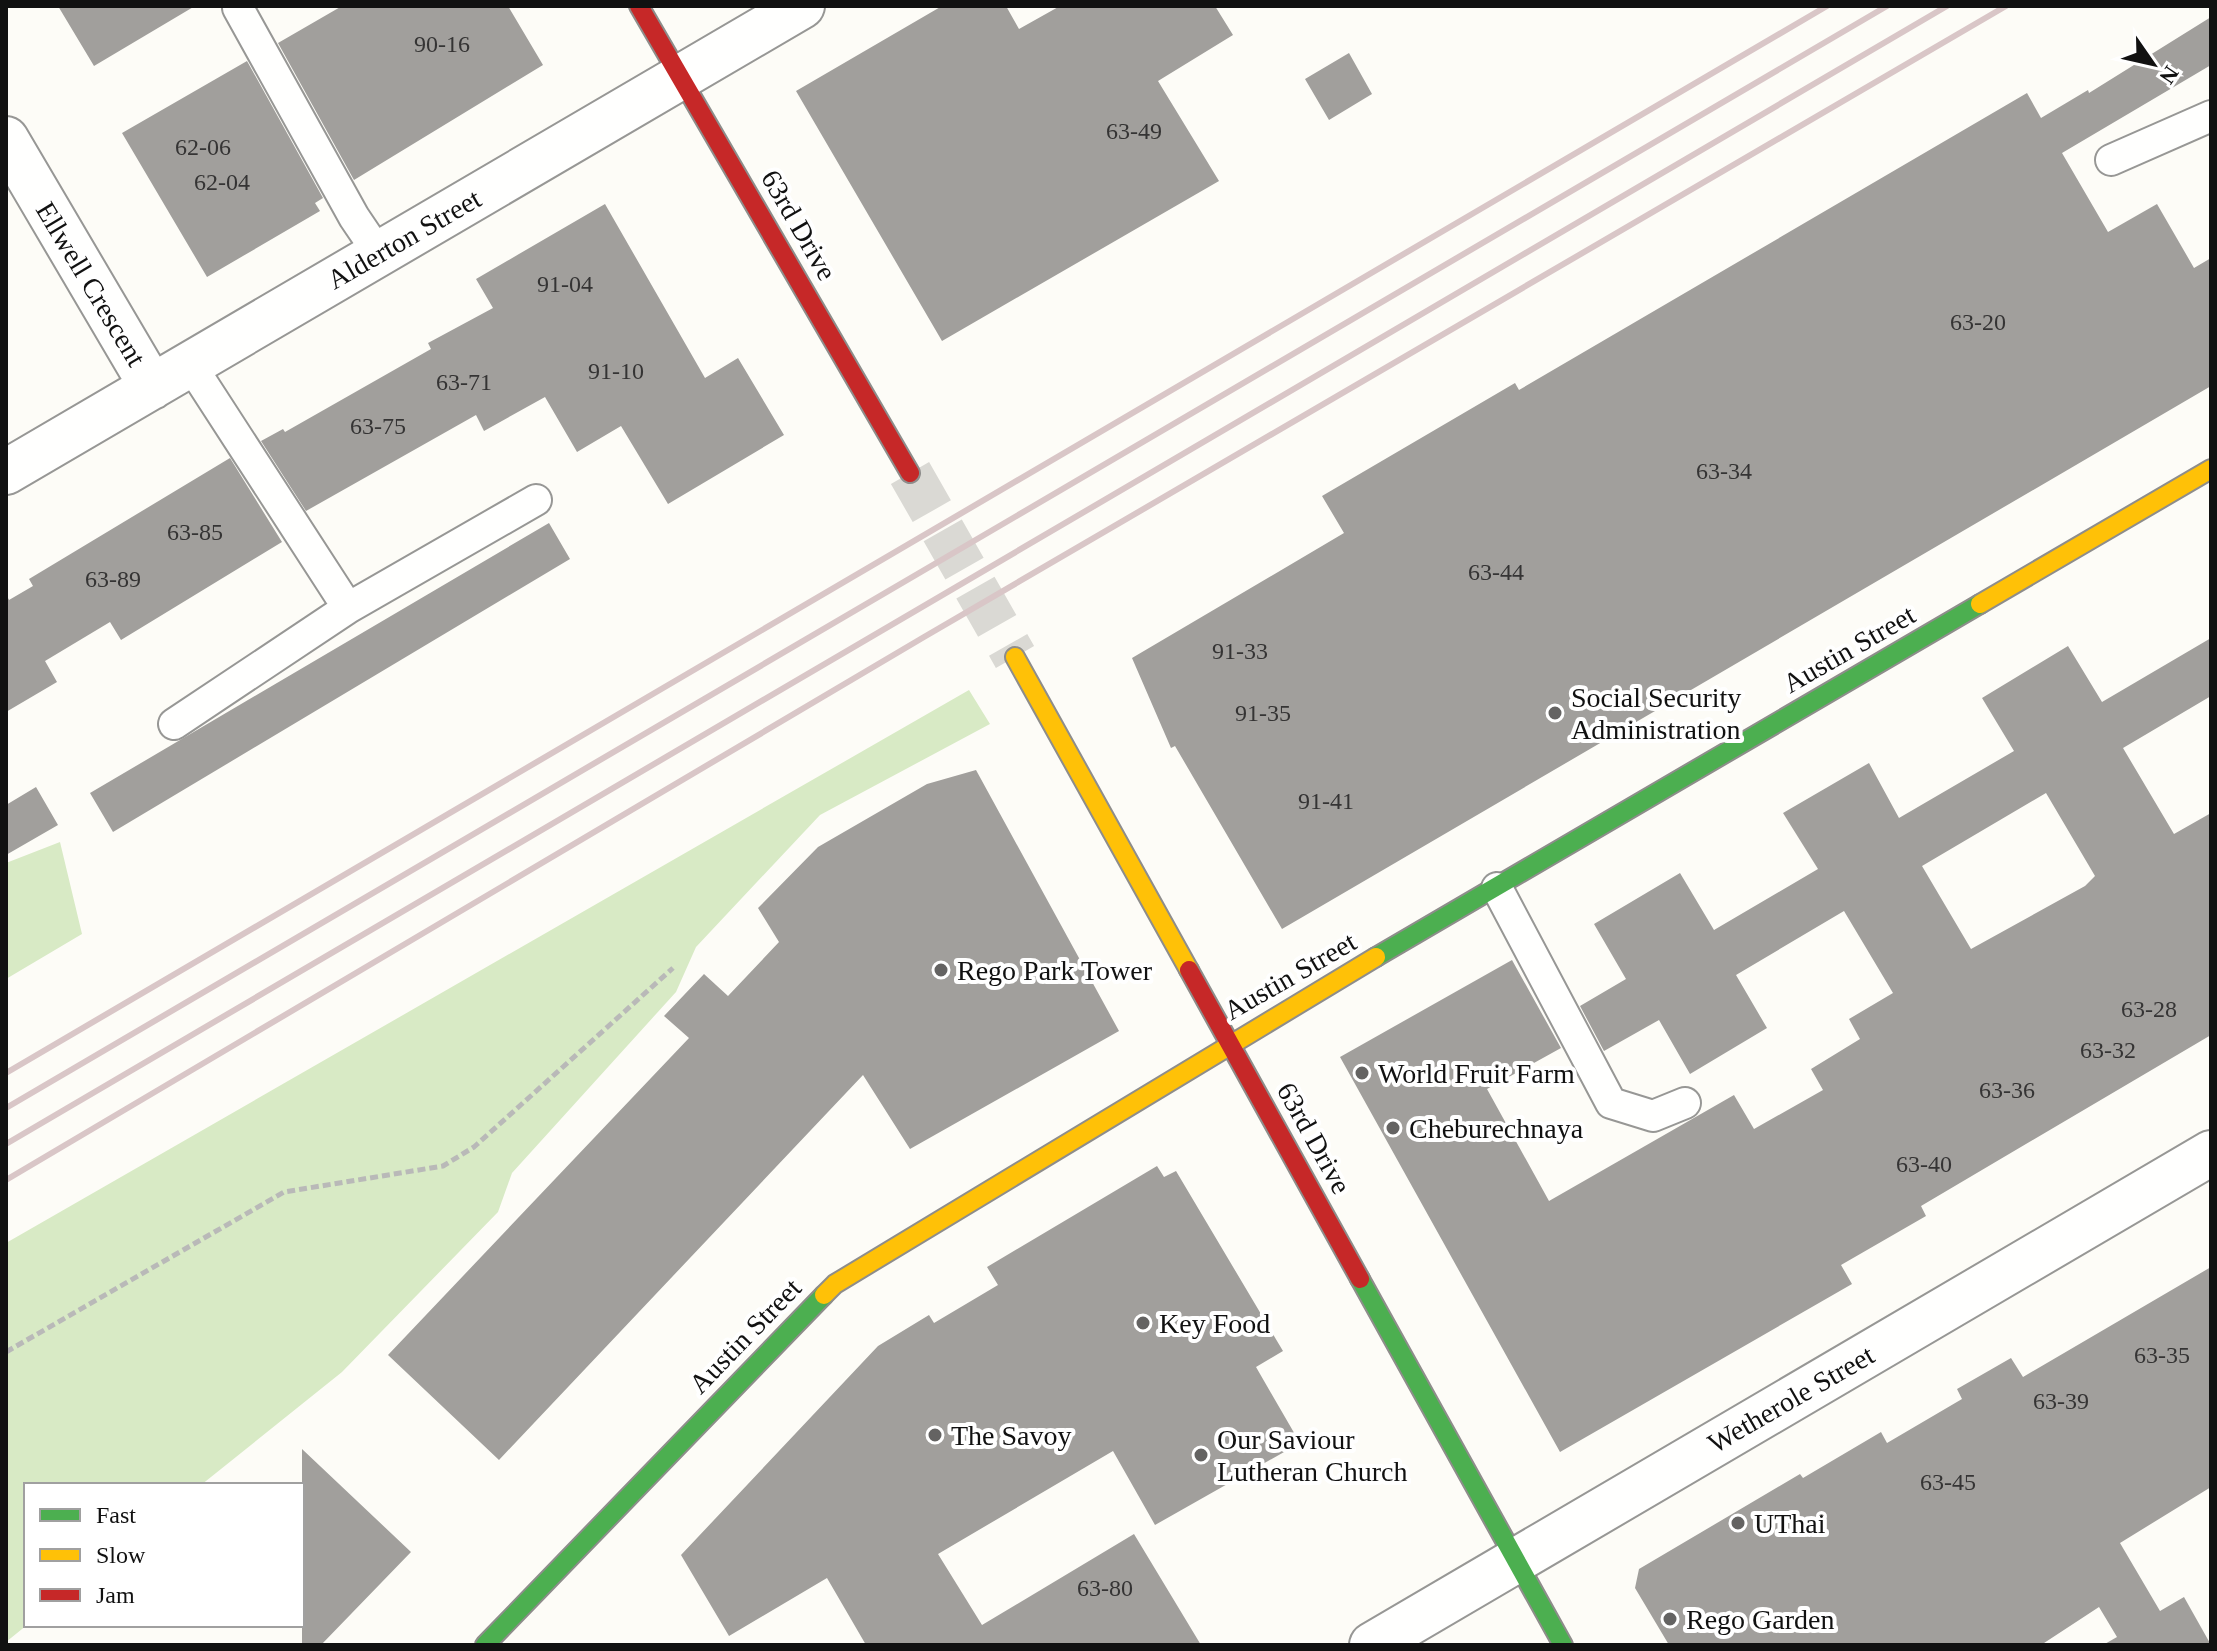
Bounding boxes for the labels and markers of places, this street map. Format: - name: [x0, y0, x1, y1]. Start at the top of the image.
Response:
- place label: Social Security Administration: [1571, 682, 1741, 745]
- marker: Social Security Administration: [1546, 704, 1564, 722]
- place label: Rego Park Tower: [957, 955, 1153, 986]
- marker: Rego Park Tower: [932, 961, 950, 979]
- place label: World Fruit Farm: [1378, 1058, 1575, 1089]
- marker: World Fruit Farm: [1353, 1064, 1371, 1082]
- place label: Cheburechnaya: [1409, 1113, 1584, 1144]
- marker: Cheburechnaya: [1384, 1119, 1402, 1137]
- place label: Key Food: [1159, 1308, 1270, 1339]
- marker: Key Food: [1134, 1314, 1152, 1332]
- place label: The Savoy: [951, 1420, 1072, 1451]
- place label: Our Saviour Lutheran Church: [1217, 1424, 1408, 1487]
- marker: The Savoy: [926, 1426, 944, 1444]
- marker: Our Saviour Lutheran Church: [1192, 1446, 1210, 1464]
- place label: UThai: [1754, 1508, 1826, 1539]
- marker: UThai: [1729, 1514, 1747, 1532]
- place label: Rego Garden: [1686, 1604, 1835, 1635]
- marker: Rego Garden: [1661, 1610, 1679, 1628]

